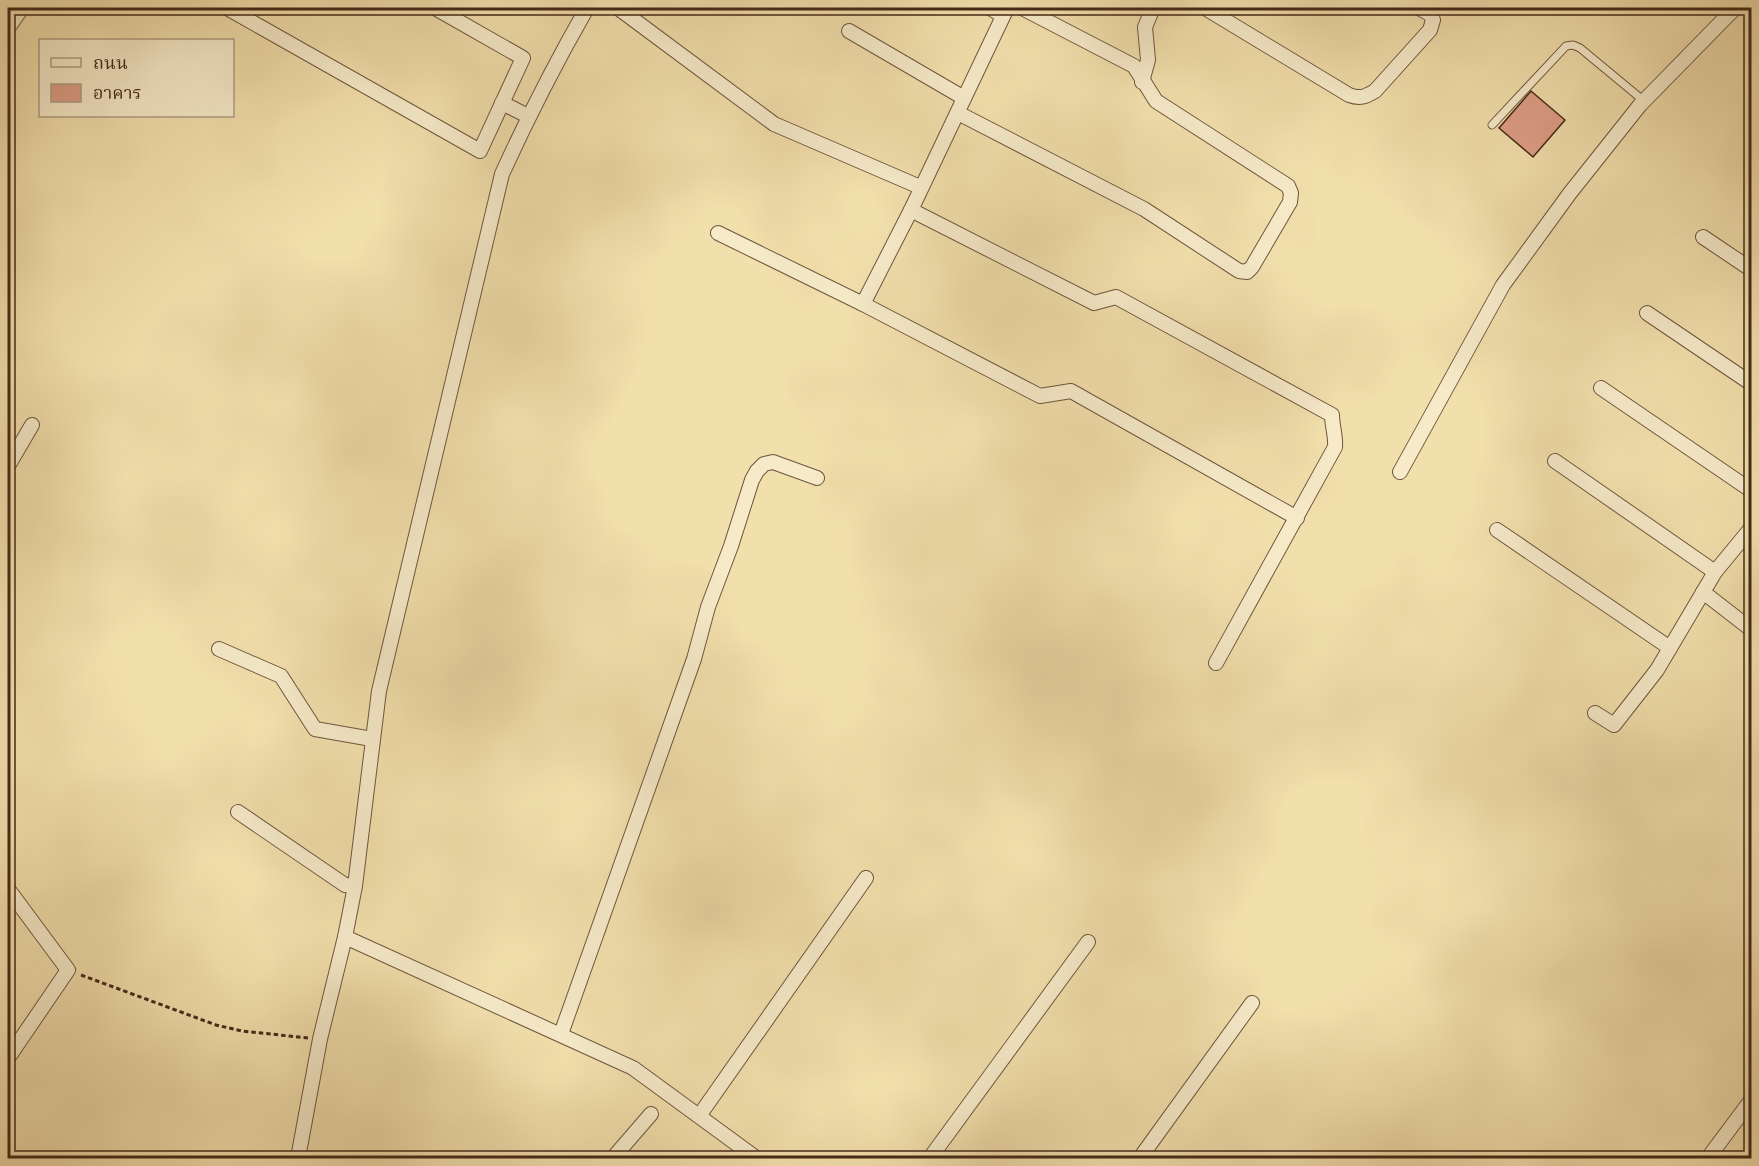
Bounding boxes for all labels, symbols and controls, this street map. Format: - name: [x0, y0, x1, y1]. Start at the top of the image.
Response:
- legend: [39, 39, 234, 117]
- text: ถนน: [93, 51, 128, 74]
- text: อาคาร: [93, 81, 142, 104]

